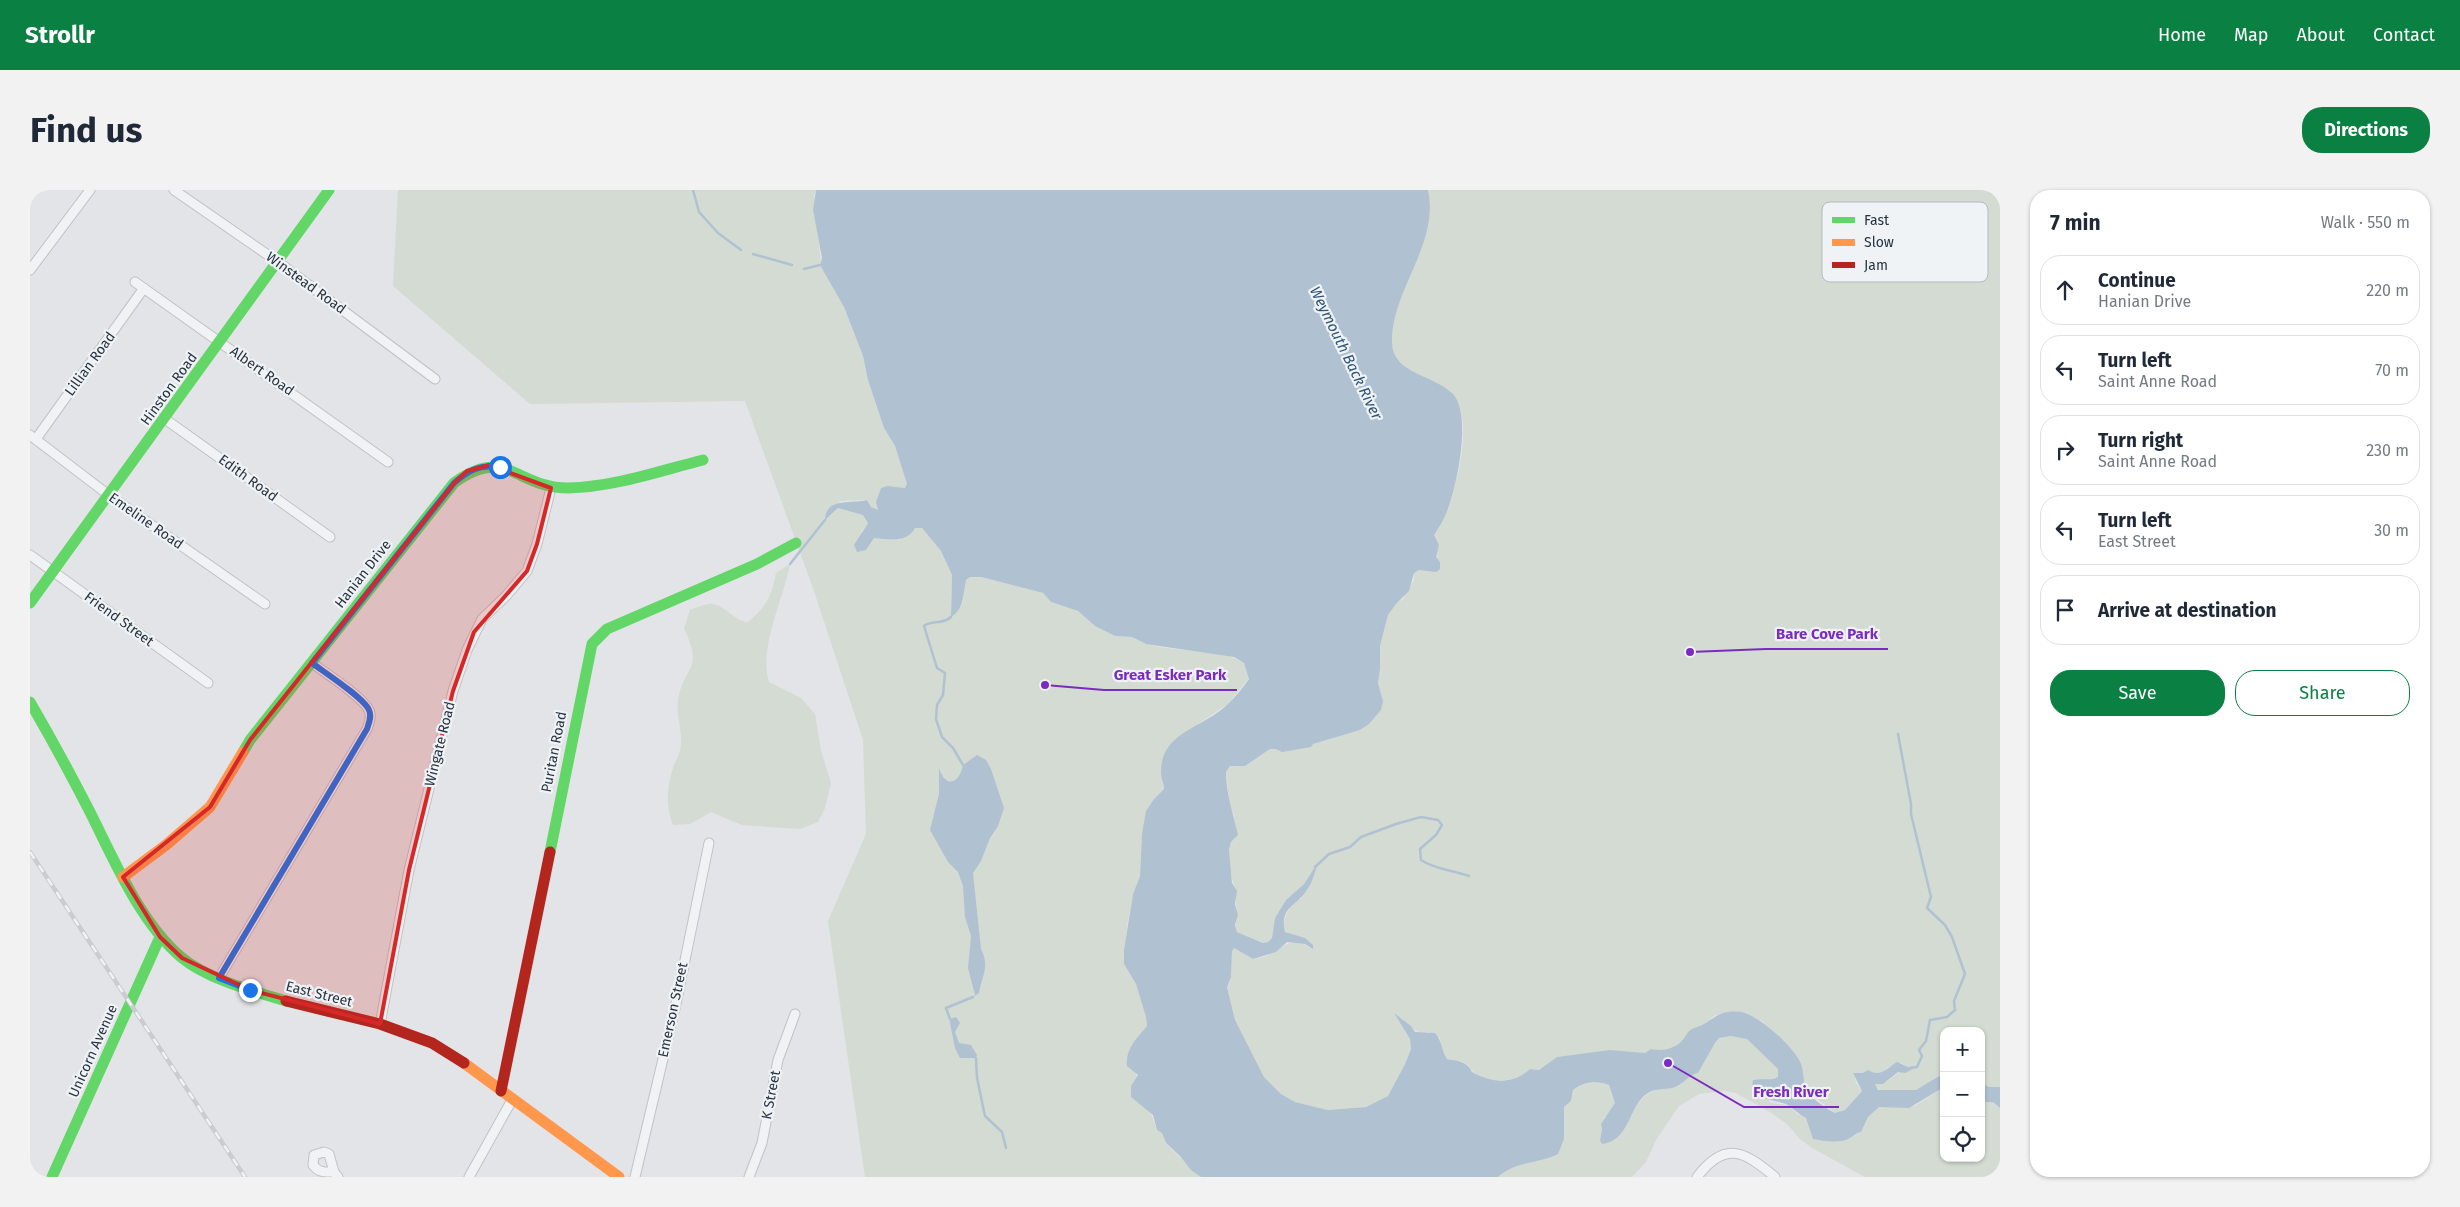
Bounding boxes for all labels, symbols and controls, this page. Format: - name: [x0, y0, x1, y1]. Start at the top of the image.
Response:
- text: Strollr: [25, 21, 95, 49]
- text: Home: [2158, 24, 2206, 46]
- text: Map: [2234, 24, 2268, 46]
- text: About: [2296, 24, 2345, 46]
- text: Contact: [2373, 24, 2435, 46]
- button: Directions: [2302, 107, 2430, 153]
- text: Find us: [30, 109, 142, 151]
- legend: [1822, 202, 1988, 282]
- text: 7 min: [2050, 210, 2101, 236]
- text: Fast: [1864, 212, 1890, 229]
- text: Walk · 550 m: [2321, 213, 2410, 232]
- text: Slow: [1864, 234, 1894, 251]
- street label: Winstead Road: [263, 248, 349, 318]
- text: Jam: [1864, 257, 1888, 274]
- text: Continue: [2098, 269, 2176, 292]
- icon: ahead: [2051, 276, 2079, 304]
- text: 220 m: [2366, 281, 2409, 300]
- water label: Weymouth Back River: [1306, 284, 1387, 424]
- text: Hanian Drive: [2098, 292, 2191, 311]
- street label: Lillian Road: [61, 329, 119, 399]
- street label: Albert Road: [227, 343, 297, 399]
- street label: Hinston Road: [137, 349, 201, 429]
- text: Turn left: [2098, 349, 2172, 372]
- icon: left: [2051, 356, 2079, 384]
- text: 70 m: [2375, 361, 2409, 380]
- text: Saint Anne Road: [2098, 372, 2217, 391]
- text: Turn right: [2098, 429, 2183, 452]
- icon: right: [2051, 436, 2079, 464]
- text: 230 m: [2366, 441, 2409, 460]
- street label: Edith Road: [215, 451, 281, 505]
- text: Saint Anne Road: [2098, 452, 2217, 471]
- route start: [489, 456, 512, 479]
- street label: Emeline Road: [106, 489, 186, 553]
- text: Turn left: [2098, 509, 2172, 532]
- icon: left: [2051, 516, 2079, 544]
- text: 30 m: [2374, 521, 2409, 540]
- text: East Street: [2098, 532, 2176, 551]
- street label: Hanian Drive: [331, 537, 395, 611]
- street label: Friend Street: [81, 588, 158, 650]
- icon: arrive: [2051, 596, 2079, 624]
- text: Arrive at destination: [2098, 599, 2277, 622]
- callout: Bare Cove Park: [1766, 619, 1888, 649]
- text: Bare Cove Park: [1776, 625, 1879, 643]
- callout: Great Esker Park: [1104, 660, 1237, 690]
- text: Great Esker Park: [1114, 666, 1227, 684]
- button: Save: [2050, 670, 2225, 716]
- button: Share: [2235, 670, 2410, 716]
- street label: Wingate Road: [421, 700, 459, 788]
- street label: Puritan Road: [538, 710, 570, 794]
- street label: Emerson Street: [655, 960, 692, 1059]
- street label: East Street: [284, 978, 355, 1011]
- route end: [239, 979, 262, 1002]
- street label: Unicorn Avenue: [65, 1002, 121, 1100]
- map controls: [1940, 1027, 1985, 1162]
- button: +: [1940, 1027, 1985, 1072]
- street label: K Street: [758, 1068, 784, 1121]
- button: −: [1940, 1072, 1985, 1117]
- callout: Fresh River: [1744, 1077, 1839, 1107]
- text: Fresh River: [1753, 1083, 1830, 1101]
- button: locate: [1940, 1117, 1985, 1162]

